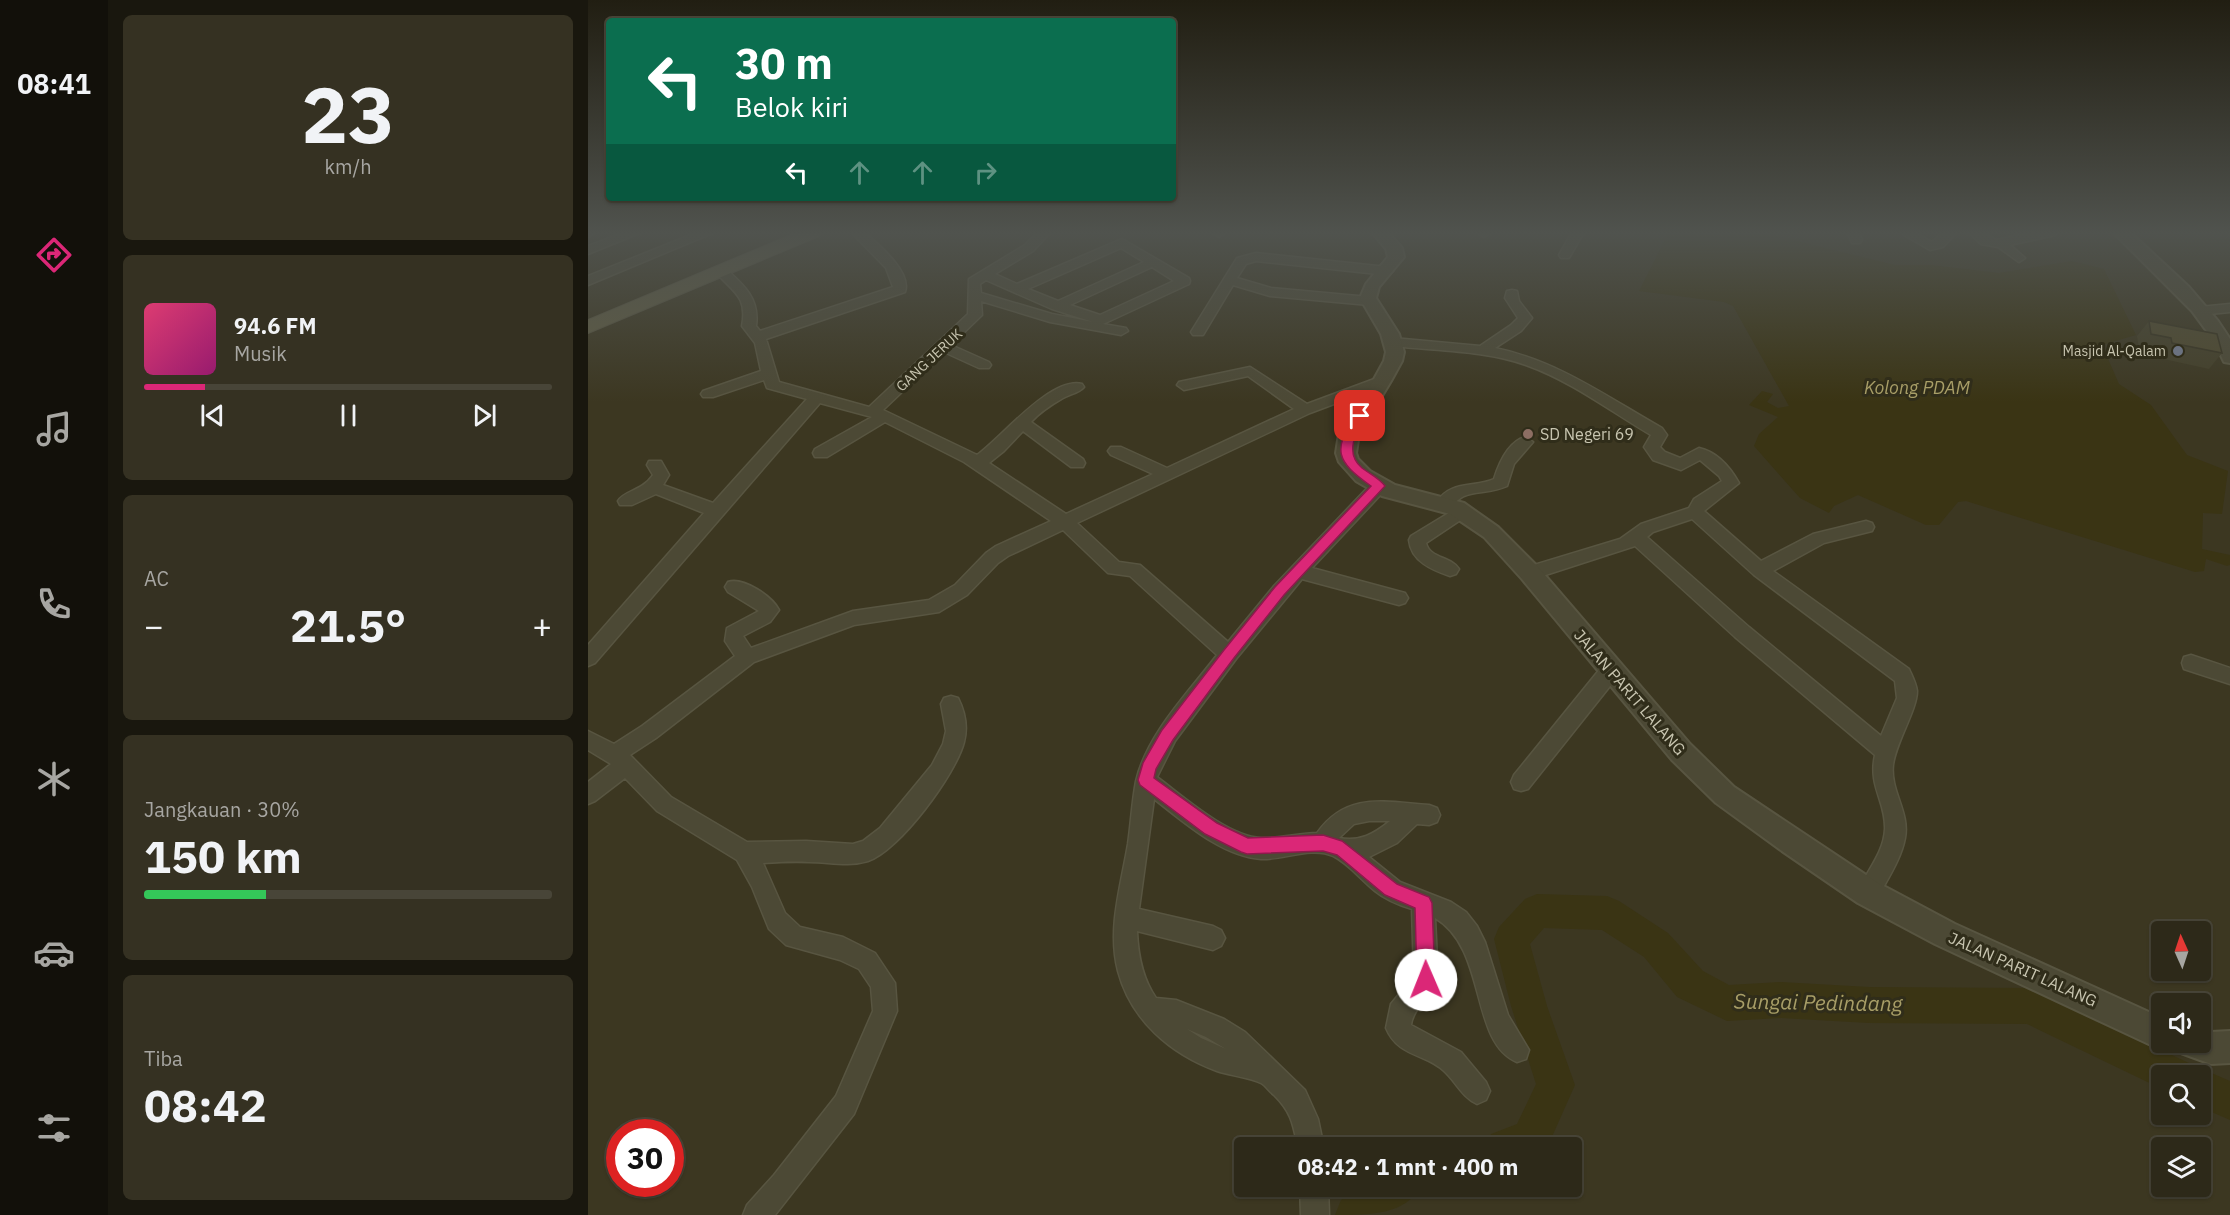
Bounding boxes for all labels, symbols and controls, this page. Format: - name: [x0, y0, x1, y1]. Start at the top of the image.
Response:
- text: 30 m: [735, 36, 833, 91]
- icon: left: [636, 42, 714, 120]
- text: 23: [301, 63, 395, 164]
- text: 08:41: [17, 66, 91, 101]
- text: Belok kiri: [735, 89, 848, 124]
- text: km/h: [324, 153, 372, 180]
- icon: left: [780, 156, 813, 189]
- icon: ahead: [843, 156, 876, 189]
- icon: ahead: [906, 156, 939, 189]
- icon: right: [969, 156, 1002, 189]
- icon: directions: [33, 234, 75, 276]
- text: 94.6 FM: [234, 311, 317, 340]
- street label: GANG JERUK: [892, 325, 966, 395]
- text: Musik: [234, 340, 287, 367]
- place label: Masjid Al-Qalam: [2063, 342, 2166, 360]
- marker: Masjid Al-Qalam: [2171, 344, 2185, 358]
- water label: Kolong PDAM: [1864, 376, 1971, 399]
- pin: [1334, 390, 1385, 441]
- icon: previous: [196, 399, 229, 432]
- icon: pause: [332, 399, 365, 432]
- icon: next: [468, 399, 501, 432]
- icon: arrive: [1343, 399, 1376, 432]
- icon: music: [33, 408, 75, 450]
- place label: SD Negeri 69: [1540, 424, 1634, 444]
- marker: SD Negeri 69: [1521, 427, 1535, 441]
- text: AC: [144, 565, 169, 592]
- icon: phone: [33, 583, 75, 625]
- text: 21.5°: [290, 596, 406, 654]
- text: −: [144, 604, 164, 647]
- text: +: [532, 604, 552, 647]
- street label: JALAN PARIT LALANG: [1570, 625, 1690, 759]
- icon: climate: [33, 758, 75, 800]
- text: Jangkauan · 30%: [144, 796, 300, 823]
- text: 150 km: [144, 827, 302, 885]
- north arrow: [2151, 921, 2211, 981]
- map controls: [2151, 921, 2211, 1197]
- street label: JALAN PARIT LALANG: [1946, 927, 2100, 1011]
- icon: car: [33, 932, 75, 974]
- position arrow: [1394, 948, 1458, 1012]
- water label: Sungai Pedindang: [1733, 987, 1904, 1017]
- button: sound: [2151, 993, 2211, 1053]
- text: Tiba: [144, 1045, 183, 1072]
- button: search: [2151, 1065, 2211, 1125]
- text: 08:42: [144, 1076, 267, 1134]
- icon: filters: [33, 1107, 75, 1149]
- speed limit sign: 30: [606, 1119, 684, 1197]
- button: layers: [2151, 1137, 2211, 1197]
- text: 08:42 · 1 mnt · 400 m: [1298, 1152, 1518, 1181]

